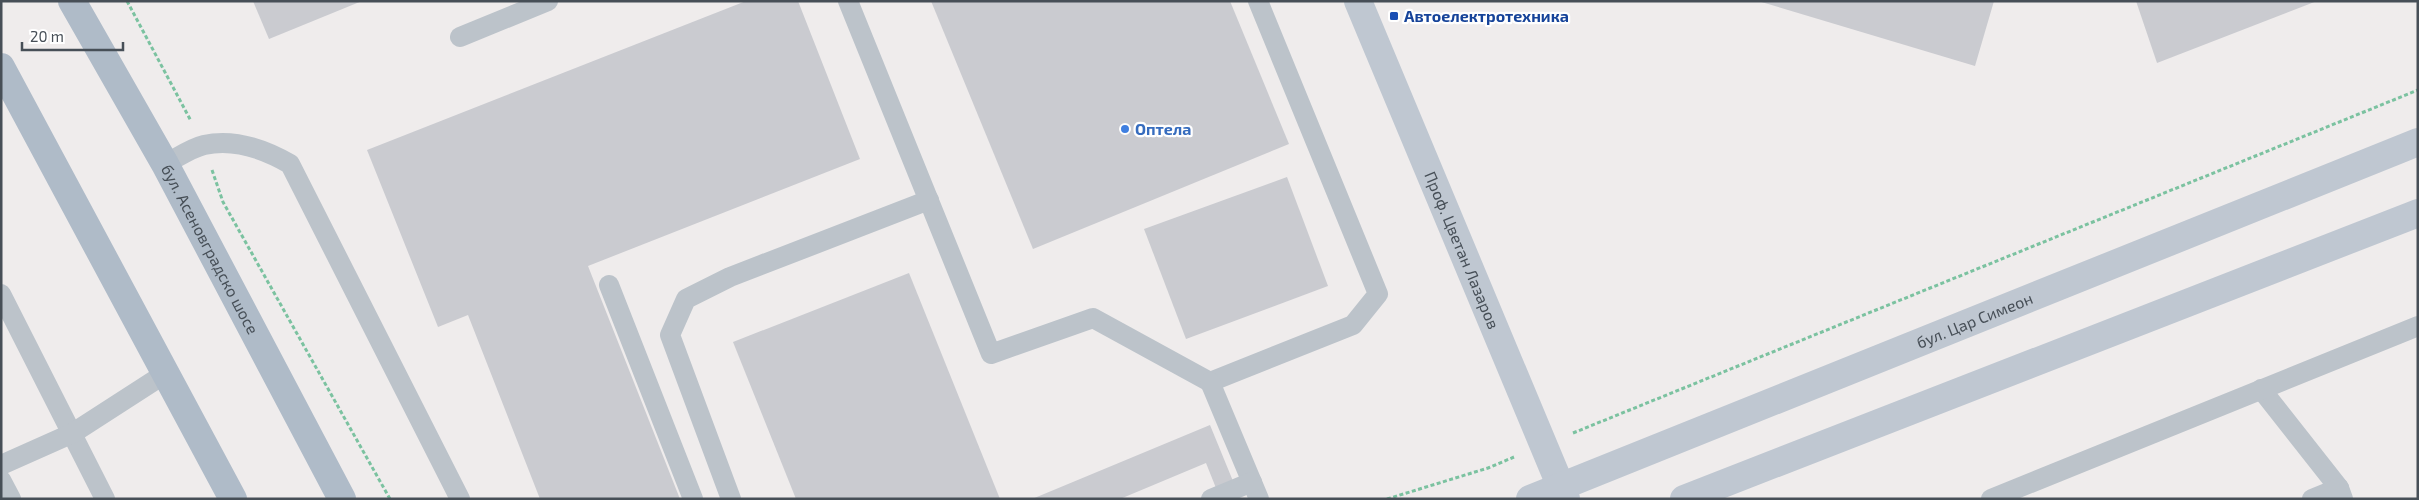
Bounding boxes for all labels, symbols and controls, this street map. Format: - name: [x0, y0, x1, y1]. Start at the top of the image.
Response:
- place label: Автоелектротехника: [1404, 6, 1569, 25]
- marker: Автоелектротехника: [1388, 10, 1400, 22]
- scale bar: [22, 20, 124, 52]
- text: 20 m: [30, 27, 64, 45]
- place label: Оптела: [1135, 119, 1191, 138]
- marker: Оптела: [1119, 123, 1131, 135]
- street label: бул. Асеновградско шосе: [158, 161, 263, 337]
- street label: Проф. Цветан Лазаров: [1421, 168, 1504, 332]
- street label: бул. Цар Симеон: [1913, 288, 2035, 352]

